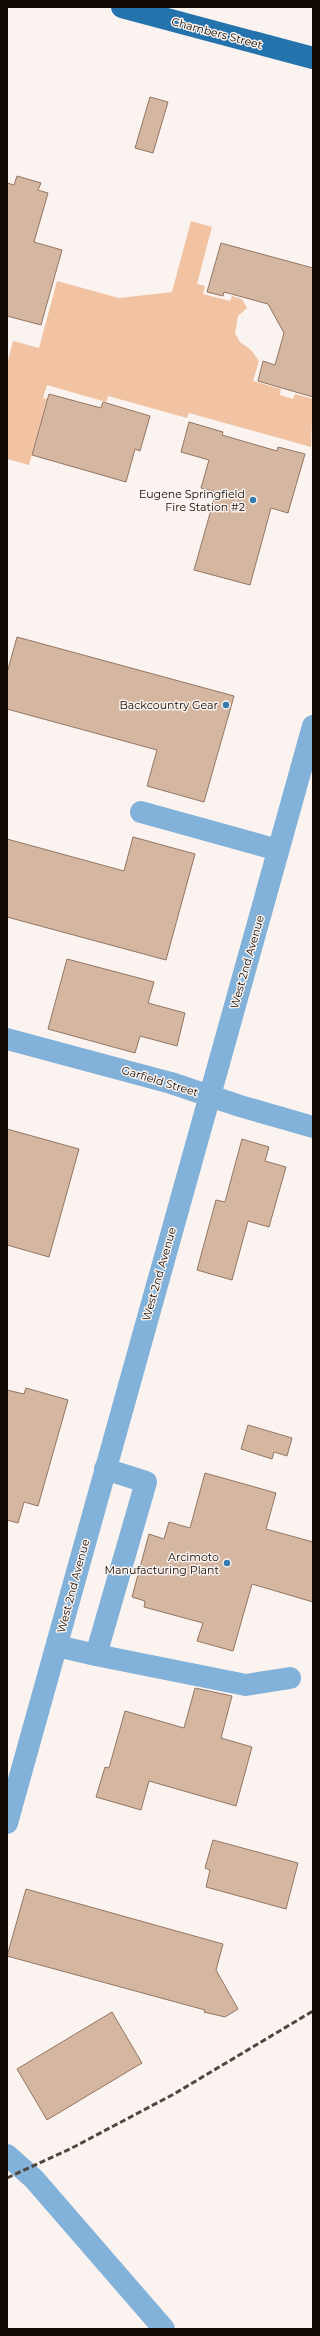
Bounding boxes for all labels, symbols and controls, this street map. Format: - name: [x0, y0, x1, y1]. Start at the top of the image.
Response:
- street label: Chambers Street: [170, 14, 264, 52]
- place label: Eugene Springfield Fire Station #2: [139, 487, 245, 514]
- marker: Eugene Springfield Fire Station #2: [248, 495, 258, 505]
- place label: Backcountry Gear: [119, 698, 218, 712]
- marker: Backcountry Gear: [221, 700, 231, 710]
- street label: West 2nd Avenue: [227, 913, 267, 1010]
- street label: Garfield Street: [120, 1063, 201, 1099]
- street label: West 2nd Avenue: [139, 1225, 179, 1322]
- street label: West 2nd Avenue: [54, 1537, 92, 1634]
- place label: Arcimoto Manufacturing Plant: [105, 1550, 220, 1577]
- marker: Arcimoto Manufacturing Plant: [222, 1558, 232, 1568]

